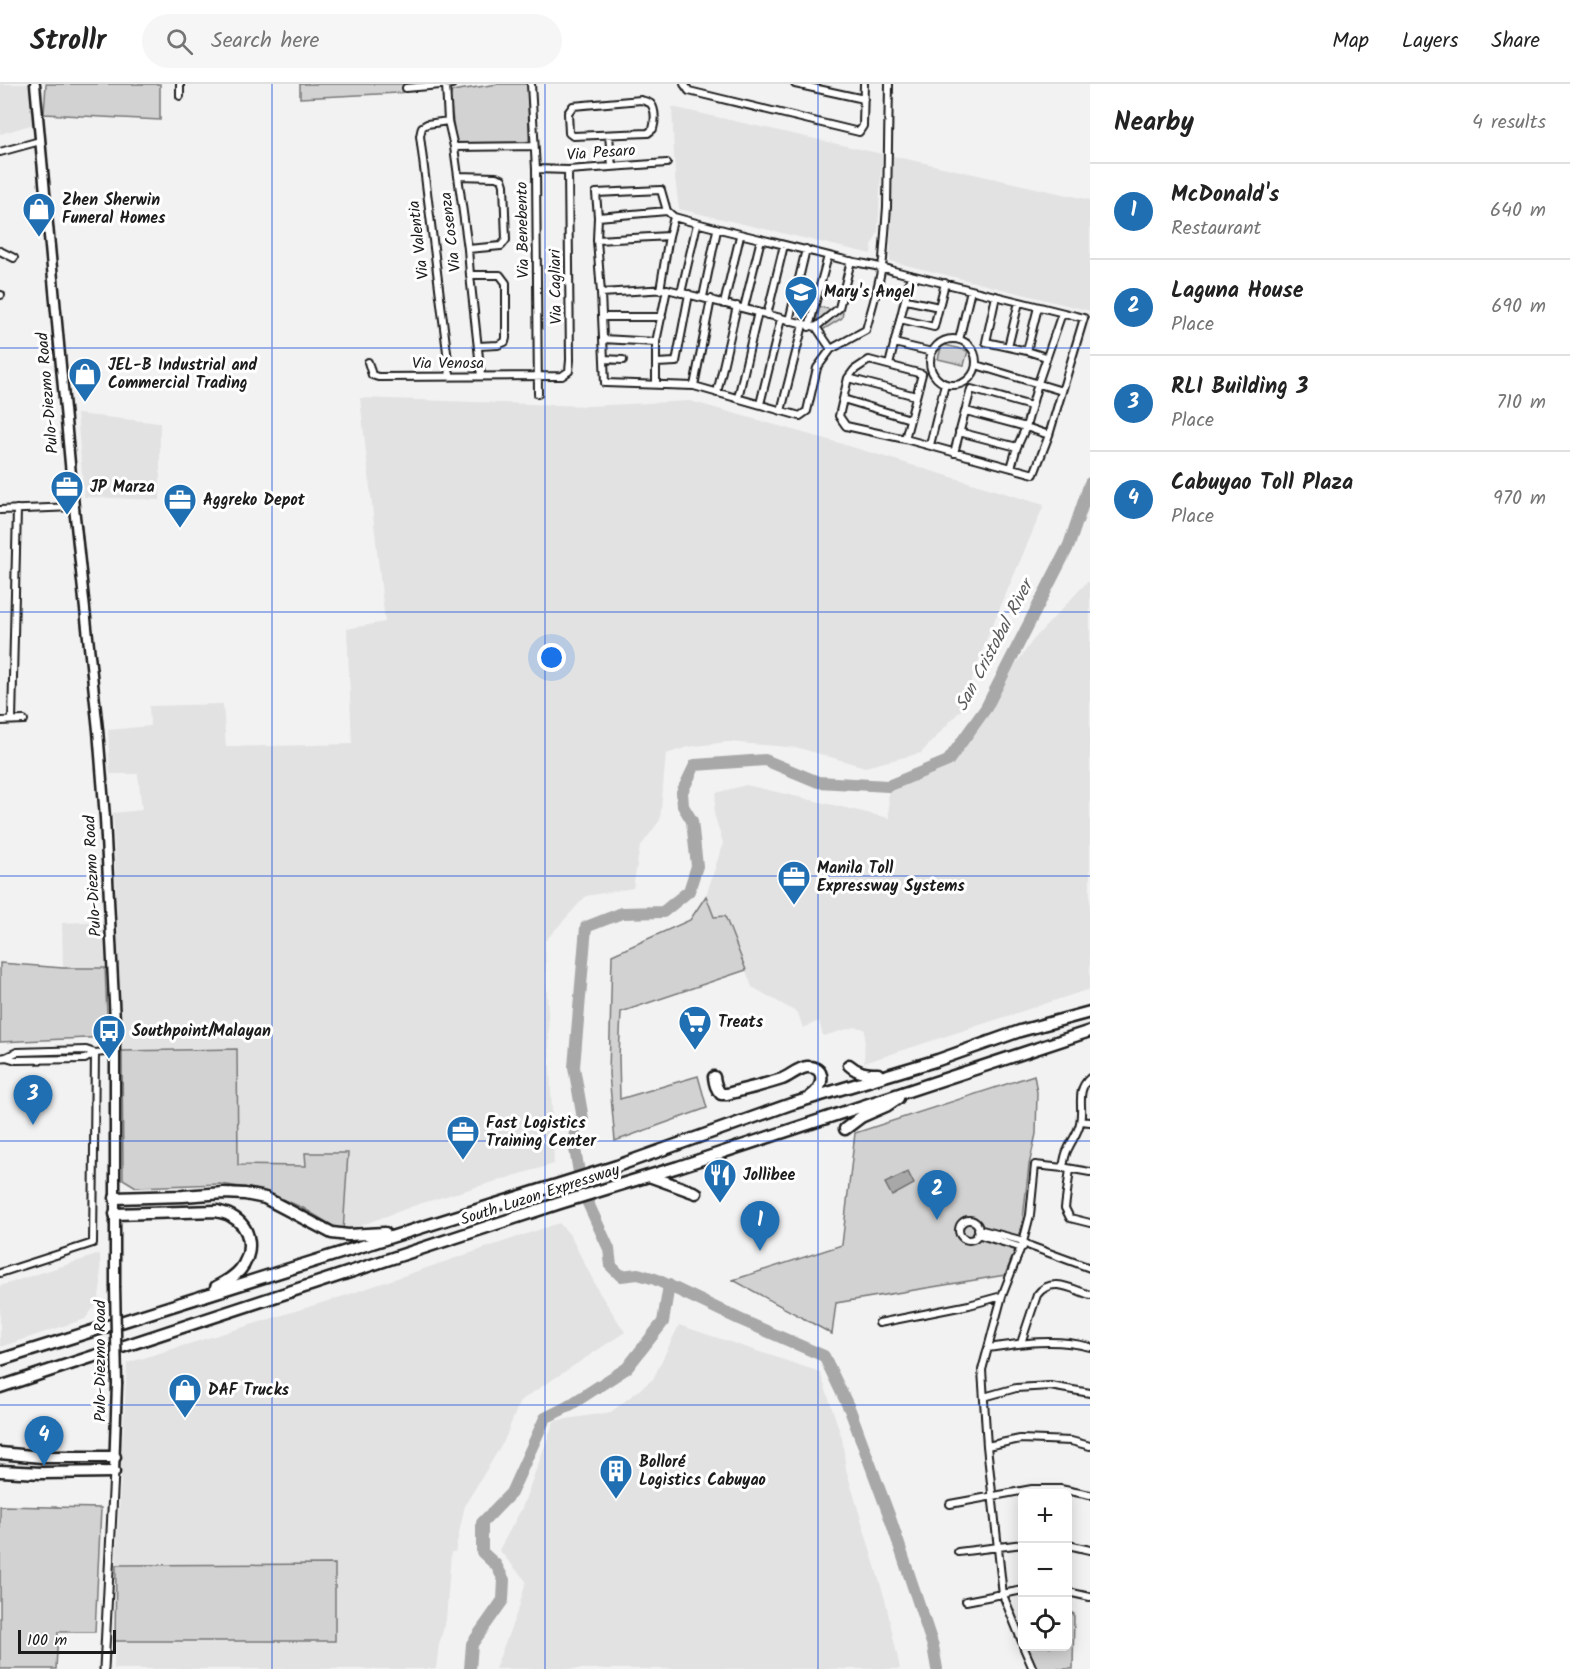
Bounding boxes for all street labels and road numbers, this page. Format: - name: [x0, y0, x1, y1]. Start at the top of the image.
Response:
- street label: Via Pesaro: [566, 138, 636, 168]
- street label: Via Benebento: [510, 181, 536, 279]
- street label: Via Cosenza: [434, 191, 468, 273]
- street label: Via Valentia: [402, 199, 436, 281]
- street label: Via Cagliari: [543, 248, 569, 325]
- street label: Pulo-Diezmo Road: [30, 330, 66, 455]
- street label: Via Venosa: [412, 351, 484, 376]
- street label: Pulo-Diezmo Road: [77, 814, 109, 937]
- street label: South Luzon Expressway: [457, 1157, 623, 1233]
- street label: Pulo-Diezmo Road: [88, 1299, 113, 1422]

